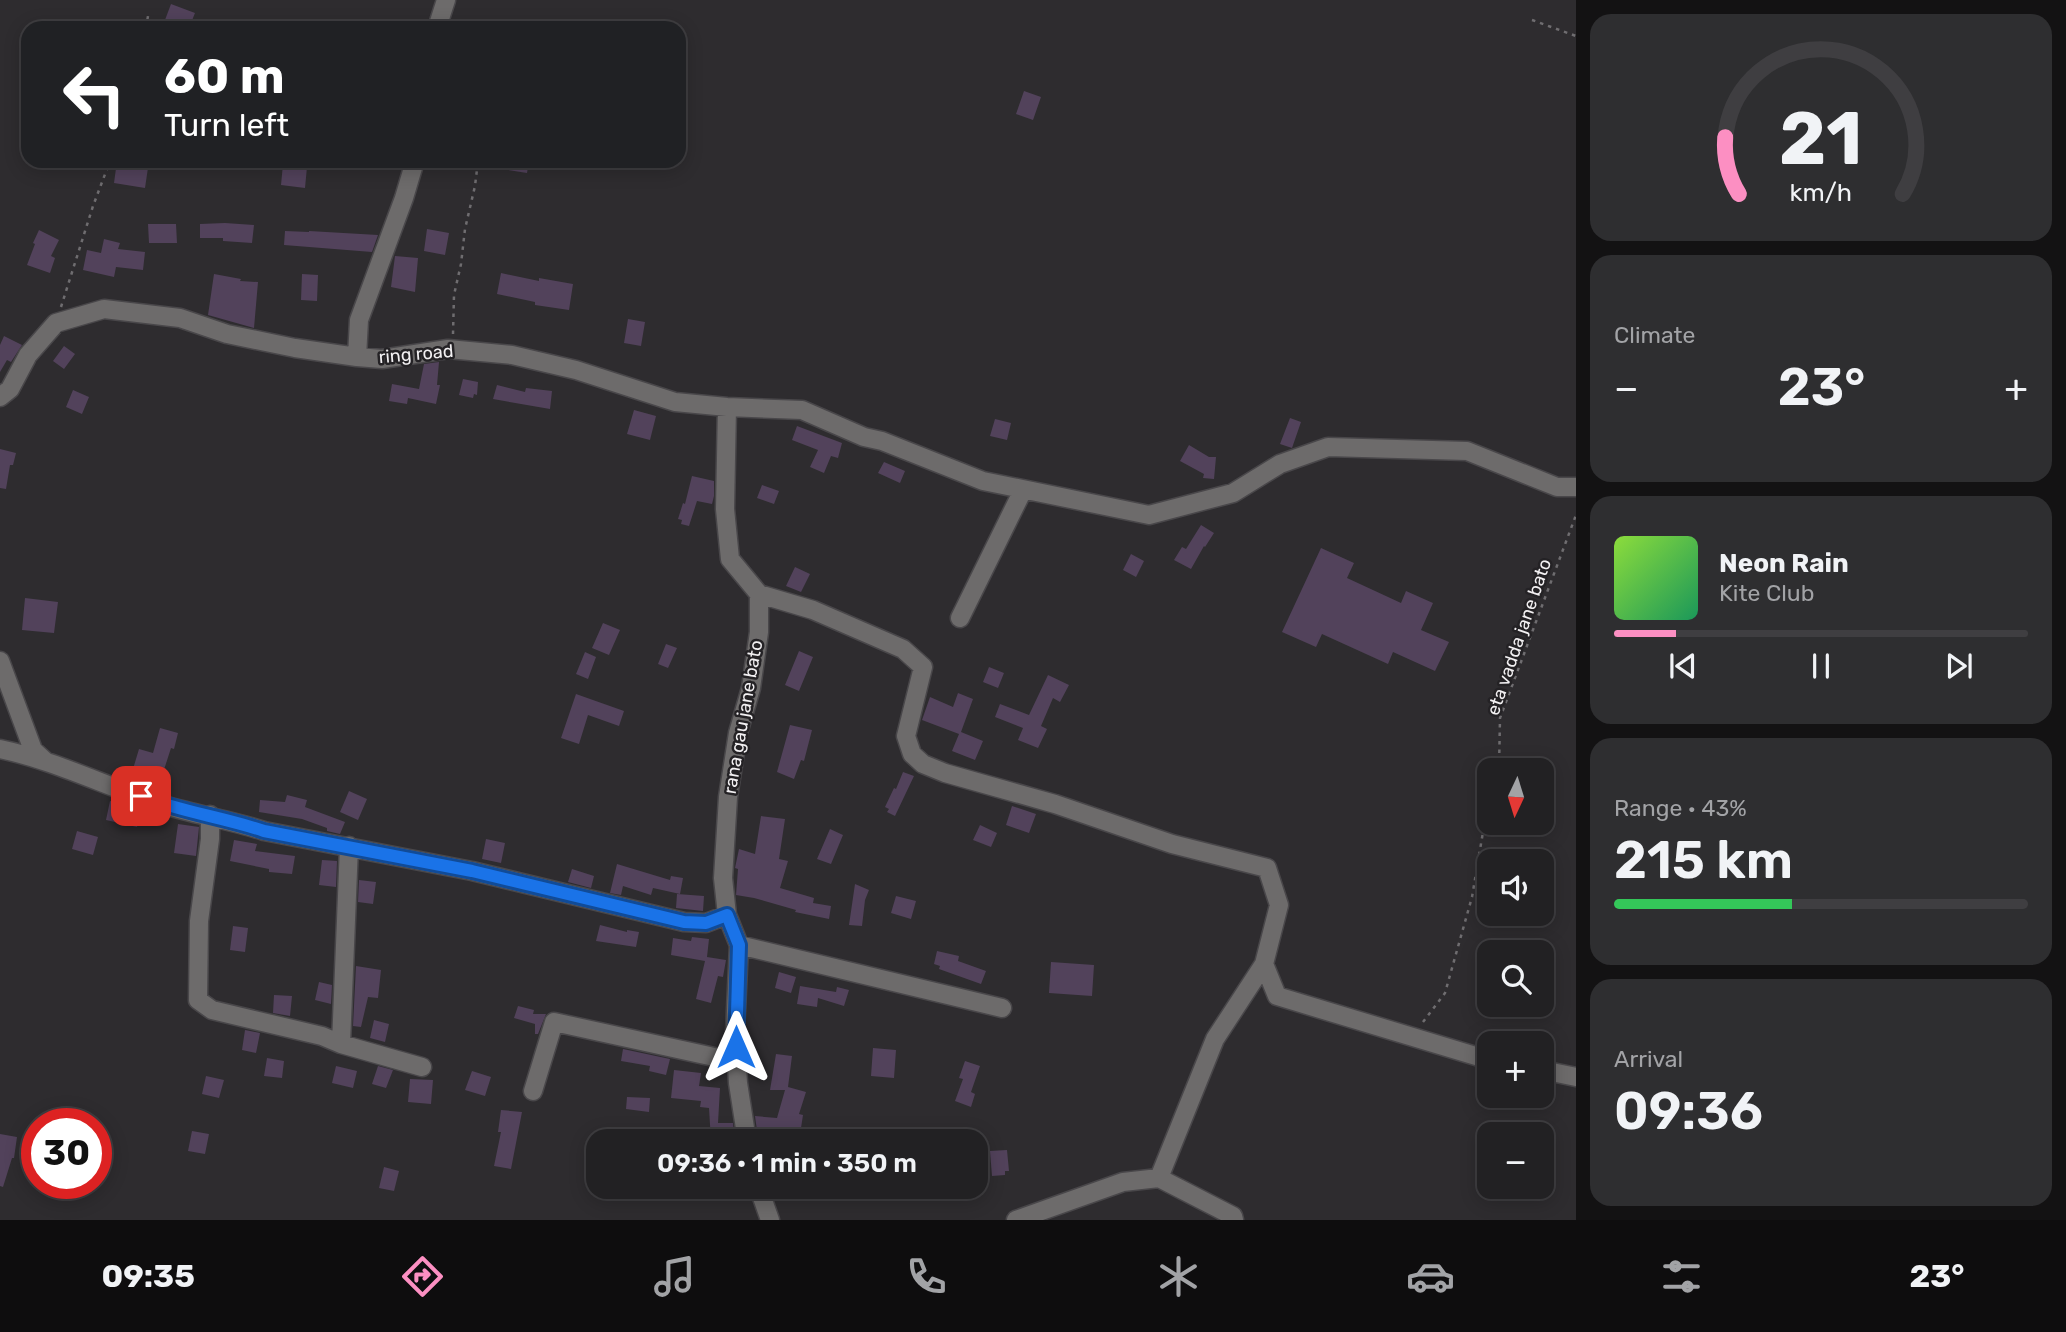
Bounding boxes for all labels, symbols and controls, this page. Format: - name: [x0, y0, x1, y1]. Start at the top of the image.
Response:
- text: 60 m: [164, 47, 285, 105]
- icon: left: [49, 49, 140, 140]
- text: 21: [1779, 96, 1863, 182]
- text: Turn left: [164, 106, 289, 144]
- text: km/h: [1790, 177, 1852, 206]
- text: Climate: [1614, 321, 1695, 349]
- street label: ring road: [378, 340, 454, 368]
- text: 23°: [1778, 356, 1865, 418]
- text: −: [1614, 365, 1639, 411]
- text: +: [2004, 365, 2028, 411]
- text: Neon Rain: [1719, 548, 1849, 579]
- street label: eta vadda jane bato: [1482, 556, 1556, 718]
- text: Kite Club: [1719, 579, 1814, 607]
- street label: rana gau jane bato: [719, 638, 767, 796]
- icon: previous: [1664, 647, 1702, 685]
- icon: pause: [1802, 647, 1840, 685]
- icon: next: [1940, 647, 1978, 685]
- north arrow: [1477, 758, 1554, 835]
- map controls: [1477, 758, 1554, 1199]
- pin: [111, 766, 171, 826]
- icon: arrive: [122, 777, 160, 815]
- text: Range · 43%: [1614, 794, 1747, 822]
- text: 215 km: [1614, 829, 1793, 891]
- button: sound: [1477, 849, 1554, 926]
- button: search: [1477, 940, 1554, 1017]
- position arrow: [699, 1010, 773, 1084]
- button: +: [1477, 1031, 1554, 1108]
- text: Arrival: [1614, 1045, 1683, 1073]
- text: 09:36: [1614, 1080, 1763, 1142]
- speed limit sign: 30: [21, 1108, 112, 1199]
- button: −: [1477, 1122, 1554, 1199]
- text: 09:36 · 1 min · 350 m: [657, 1148, 917, 1179]
- icon: directions: [398, 1252, 447, 1301]
- icon: music: [650, 1252, 699, 1301]
- icon: phone: [902, 1252, 951, 1301]
- icon: climate: [1154, 1252, 1203, 1301]
- icon: car: [1406, 1252, 1455, 1301]
- icon: filters: [1657, 1252, 1706, 1301]
- text: 09:35: [101, 1257, 195, 1295]
- text: 23°: [1909, 1257, 1964, 1295]

